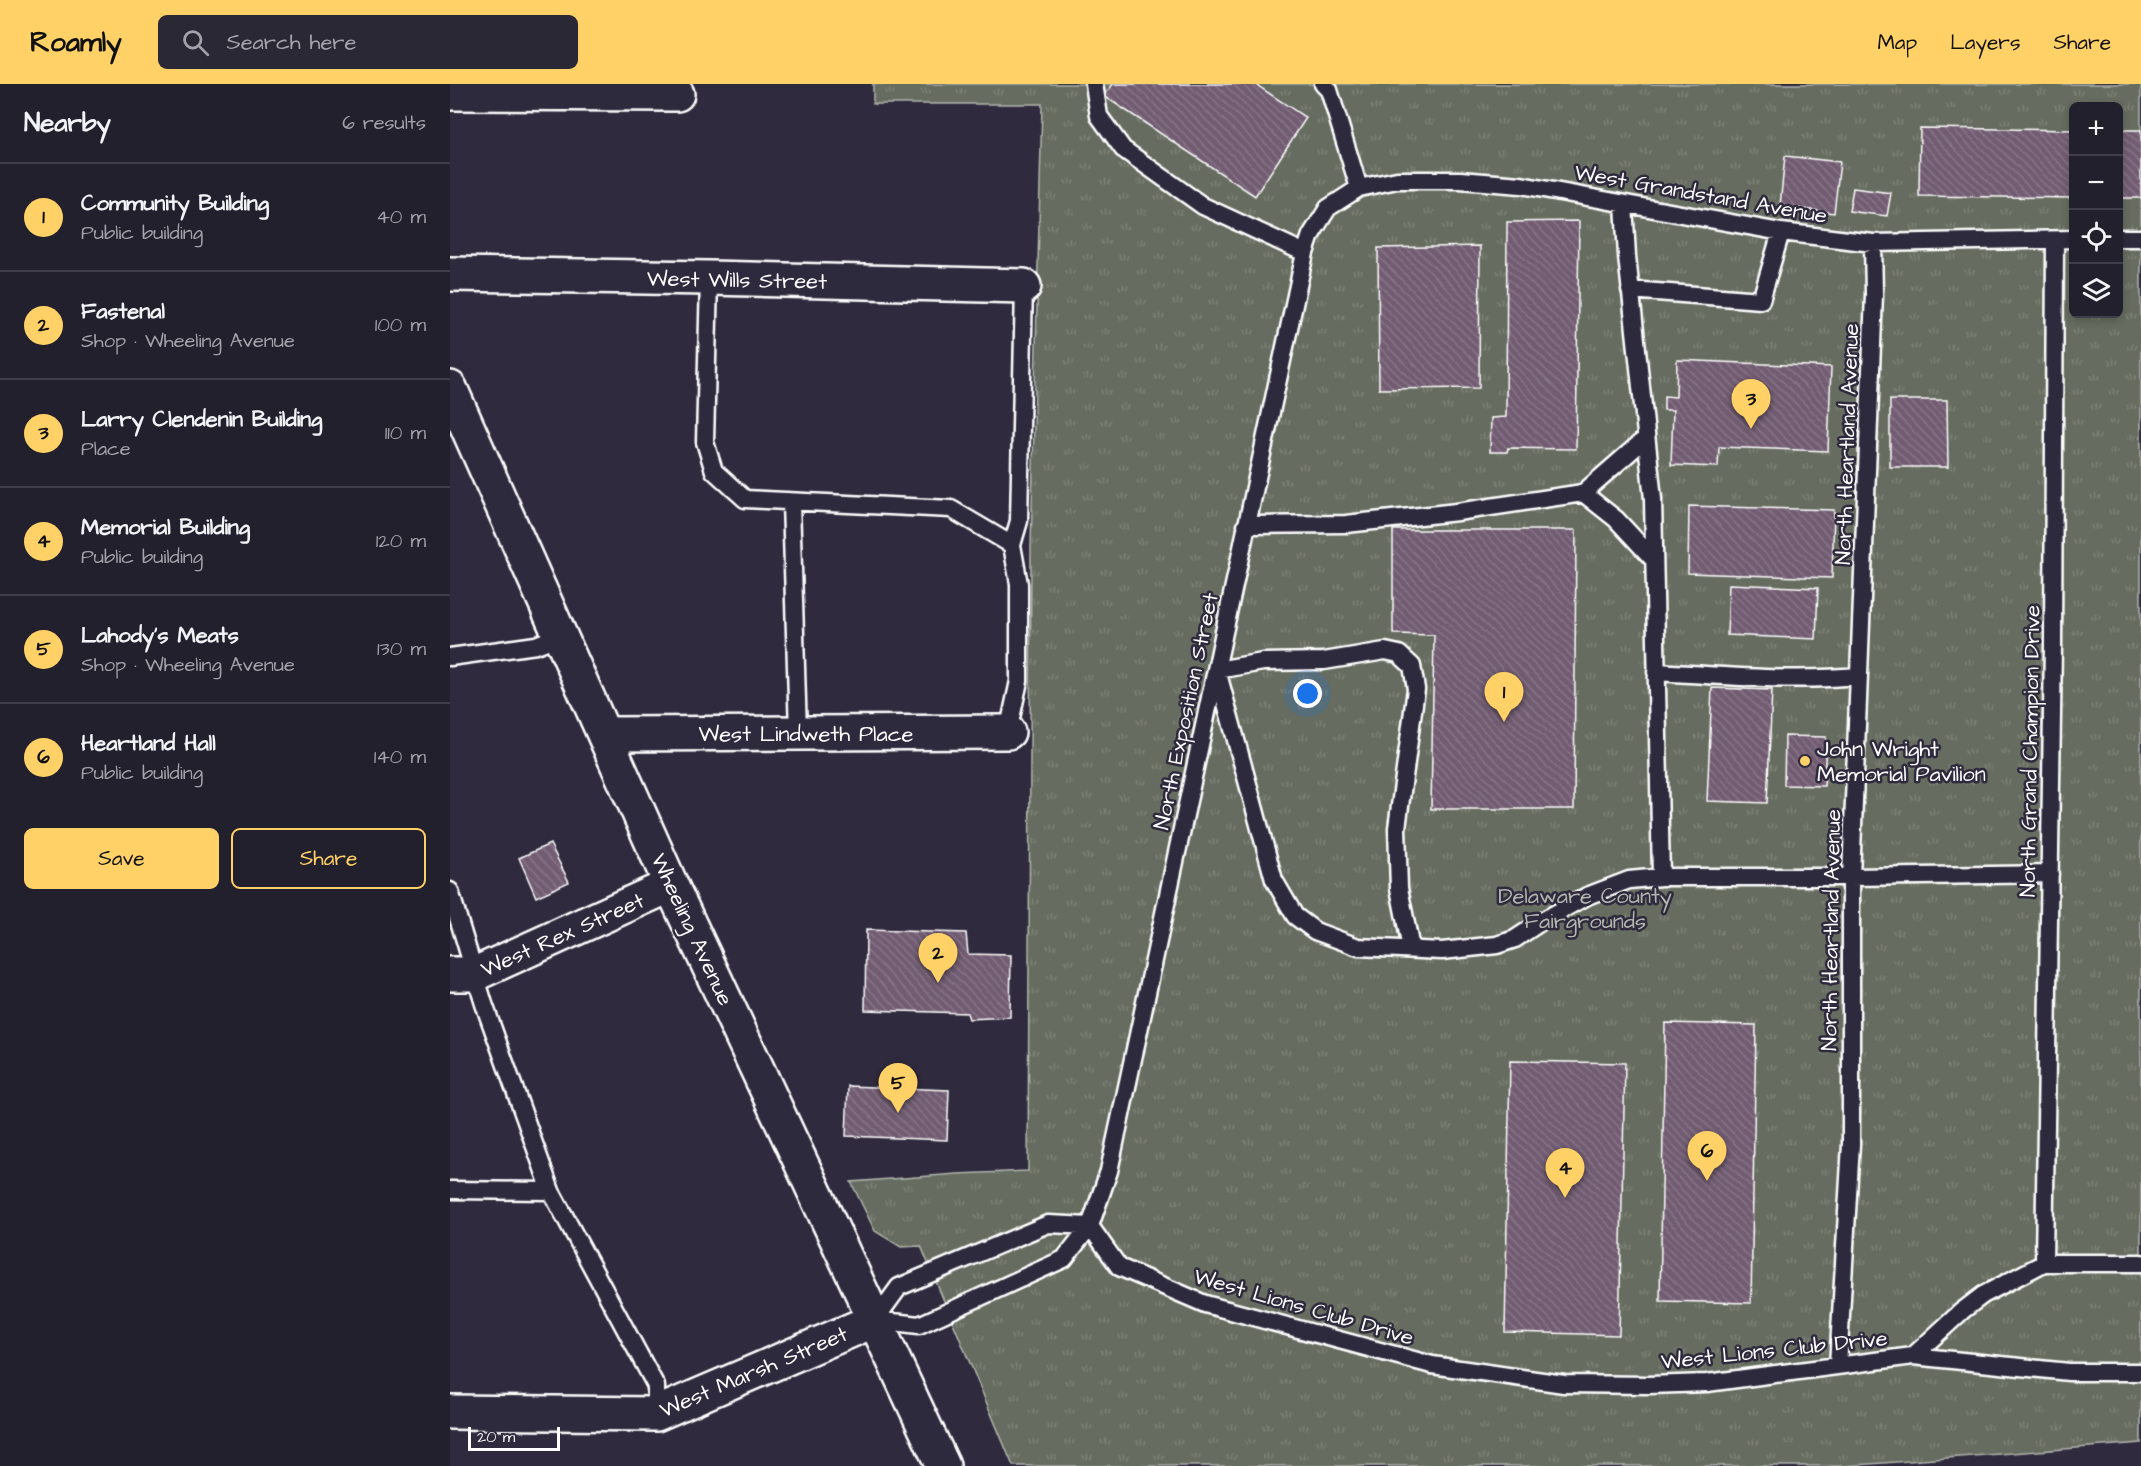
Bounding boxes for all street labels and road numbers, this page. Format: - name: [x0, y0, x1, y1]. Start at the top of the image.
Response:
- street label: West Grandstand Avenue: [1572, 157, 1830, 232]
- street label: West Wills Street: [647, 263, 827, 298]
- street label: North Heartland Avenue: [1828, 323, 1867, 565]
- street label: North Exposition Street: [1146, 590, 1227, 833]
- street label: North Grand Champion Drive: [2012, 605, 2049, 897]
- street label: West Lindweth Place: [699, 719, 914, 750]
- street label: North Heartland Avenue: [1814, 809, 1849, 1051]
- street label: Wheeling Avenue: [642, 848, 741, 1011]
- street label: West Rex Street: [476, 885, 649, 985]
- street label: West Lions Club Drive: [1190, 1261, 1417, 1354]
- street label: West Marsh Street: [655, 1319, 852, 1426]
- street label: West Lions Club Drive: [1659, 1323, 1889, 1378]

